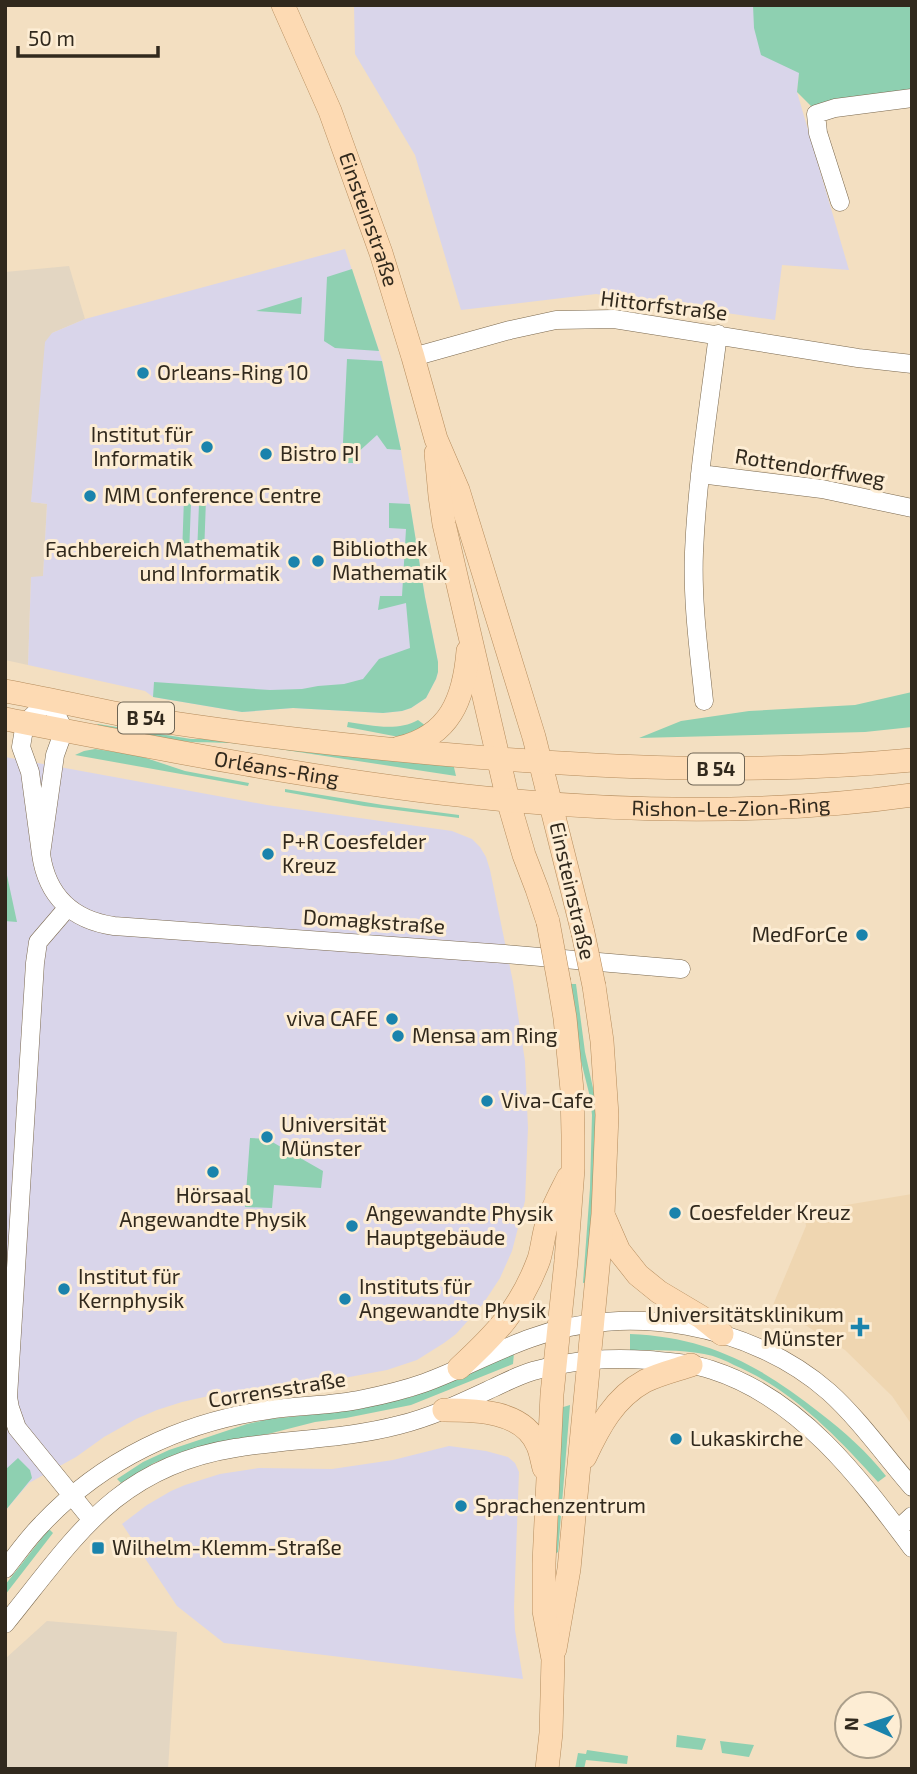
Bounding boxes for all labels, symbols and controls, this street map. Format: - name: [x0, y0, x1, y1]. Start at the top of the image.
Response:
- scale bar: [18, 14, 158, 58]
- text: 50 m: [28, 25, 75, 50]
- street label: Einsteinstraße: [335, 148, 405, 289]
- street label: Hittorfstraße: [599, 284, 729, 325]
- place label: Orleans-Ring 10: [157, 359, 309, 384]
- marker: Orleans-Ring 10: [135, 365, 151, 381]
- place label: Institut für Informatik: [91, 421, 194, 470]
- marker: Institut für Informatik: [199, 439, 215, 455]
- place label: Bistro PI: [280, 440, 360, 465]
- street label: Rottendorffweg: [733, 442, 887, 491]
- marker: Bistro PI: [258, 446, 274, 462]
- place label: MM Conference Centre: [104, 482, 321, 507]
- marker: MM Conference Centre: [82, 488, 98, 504]
- place label: Bibliothek Mathematik: [332, 535, 448, 584]
- place label: Fachbereich Mathematik und Informatik: [45, 536, 280, 585]
- marker: Bibliothek Mathematik: [310, 553, 326, 569]
- marker: Fachbereich Mathematik und Informatik: [286, 554, 302, 570]
- road number: B 54: [118, 702, 174, 734]
- street label: Orléans-Ring: [212, 745, 341, 790]
- road number: B 54: [688, 754, 744, 784]
- street label: Rishon-Le-Zion-Ring: [631, 790, 831, 820]
- street label: Einsteinstraße: [545, 819, 601, 962]
- place label: P+R Coesfelder Kreuz: [282, 828, 427, 877]
- marker: P+R Coesfelder Kreuz: [260, 846, 276, 862]
- street label: Domagkstraße: [302, 903, 446, 938]
- place label: MedForCe: [752, 921, 848, 946]
- marker: MedForCe: [854, 927, 870, 943]
- place label: viva CAFE: [286, 1005, 378, 1030]
- marker: viva CAFE: [384, 1011, 400, 1027]
- place label: Mensa am Ring: [412, 1022, 558, 1047]
- marker: Mensa am Ring: [390, 1028, 406, 1044]
- place label: Viva-Cafe: [501, 1087, 594, 1112]
- marker: Viva-Cafe: [479, 1093, 495, 1109]
- place label: Universität Münster: [281, 1111, 387, 1160]
- marker: Universität Münster: [259, 1129, 275, 1145]
- marker: Hörsaal Angewandte Physik: [205, 1164, 221, 1180]
- place label: Hörsaal Angewandte Physik: [119, 1182, 307, 1231]
- place label: Coesfelder Kreuz: [689, 1199, 851, 1224]
- place label: Angewandte Physik Hauptgebäude: [366, 1200, 554, 1249]
- marker: Coesfelder Kreuz: [667, 1205, 683, 1221]
- marker: Angewandte Physik Hauptgebäude: [344, 1218, 360, 1234]
- place label: Institut für Kernphysik: [78, 1263, 184, 1312]
- place label: Instituts für Angewandte Physik: [359, 1273, 547, 1322]
- marker: Institut für Kernphysik: [56, 1281, 72, 1297]
- marker: Instituts für Angewandte Physik: [337, 1291, 353, 1307]
- place label: Universitätsklinikum Münster: [647, 1301, 845, 1350]
- marker: Universitätsklinikum Münster: [850, 1317, 870, 1337]
- street label: Corrensstraße: [206, 1365, 347, 1412]
- place label: Lukaskirche: [690, 1425, 803, 1450]
- marker: Lukaskirche: [668, 1431, 684, 1447]
- place label: Sprachenzentrum: [475, 1492, 646, 1517]
- marker: Sprachenzentrum: [453, 1498, 469, 1514]
- place label: Wilhelm-Klemm-Straße: [112, 1534, 342, 1559]
- marker: Wilhelm-Klemm-Straße: [90, 1540, 106, 1556]
- north arrow: [833, 1690, 903, 1760]
- text: N: [839, 1717, 862, 1732]

